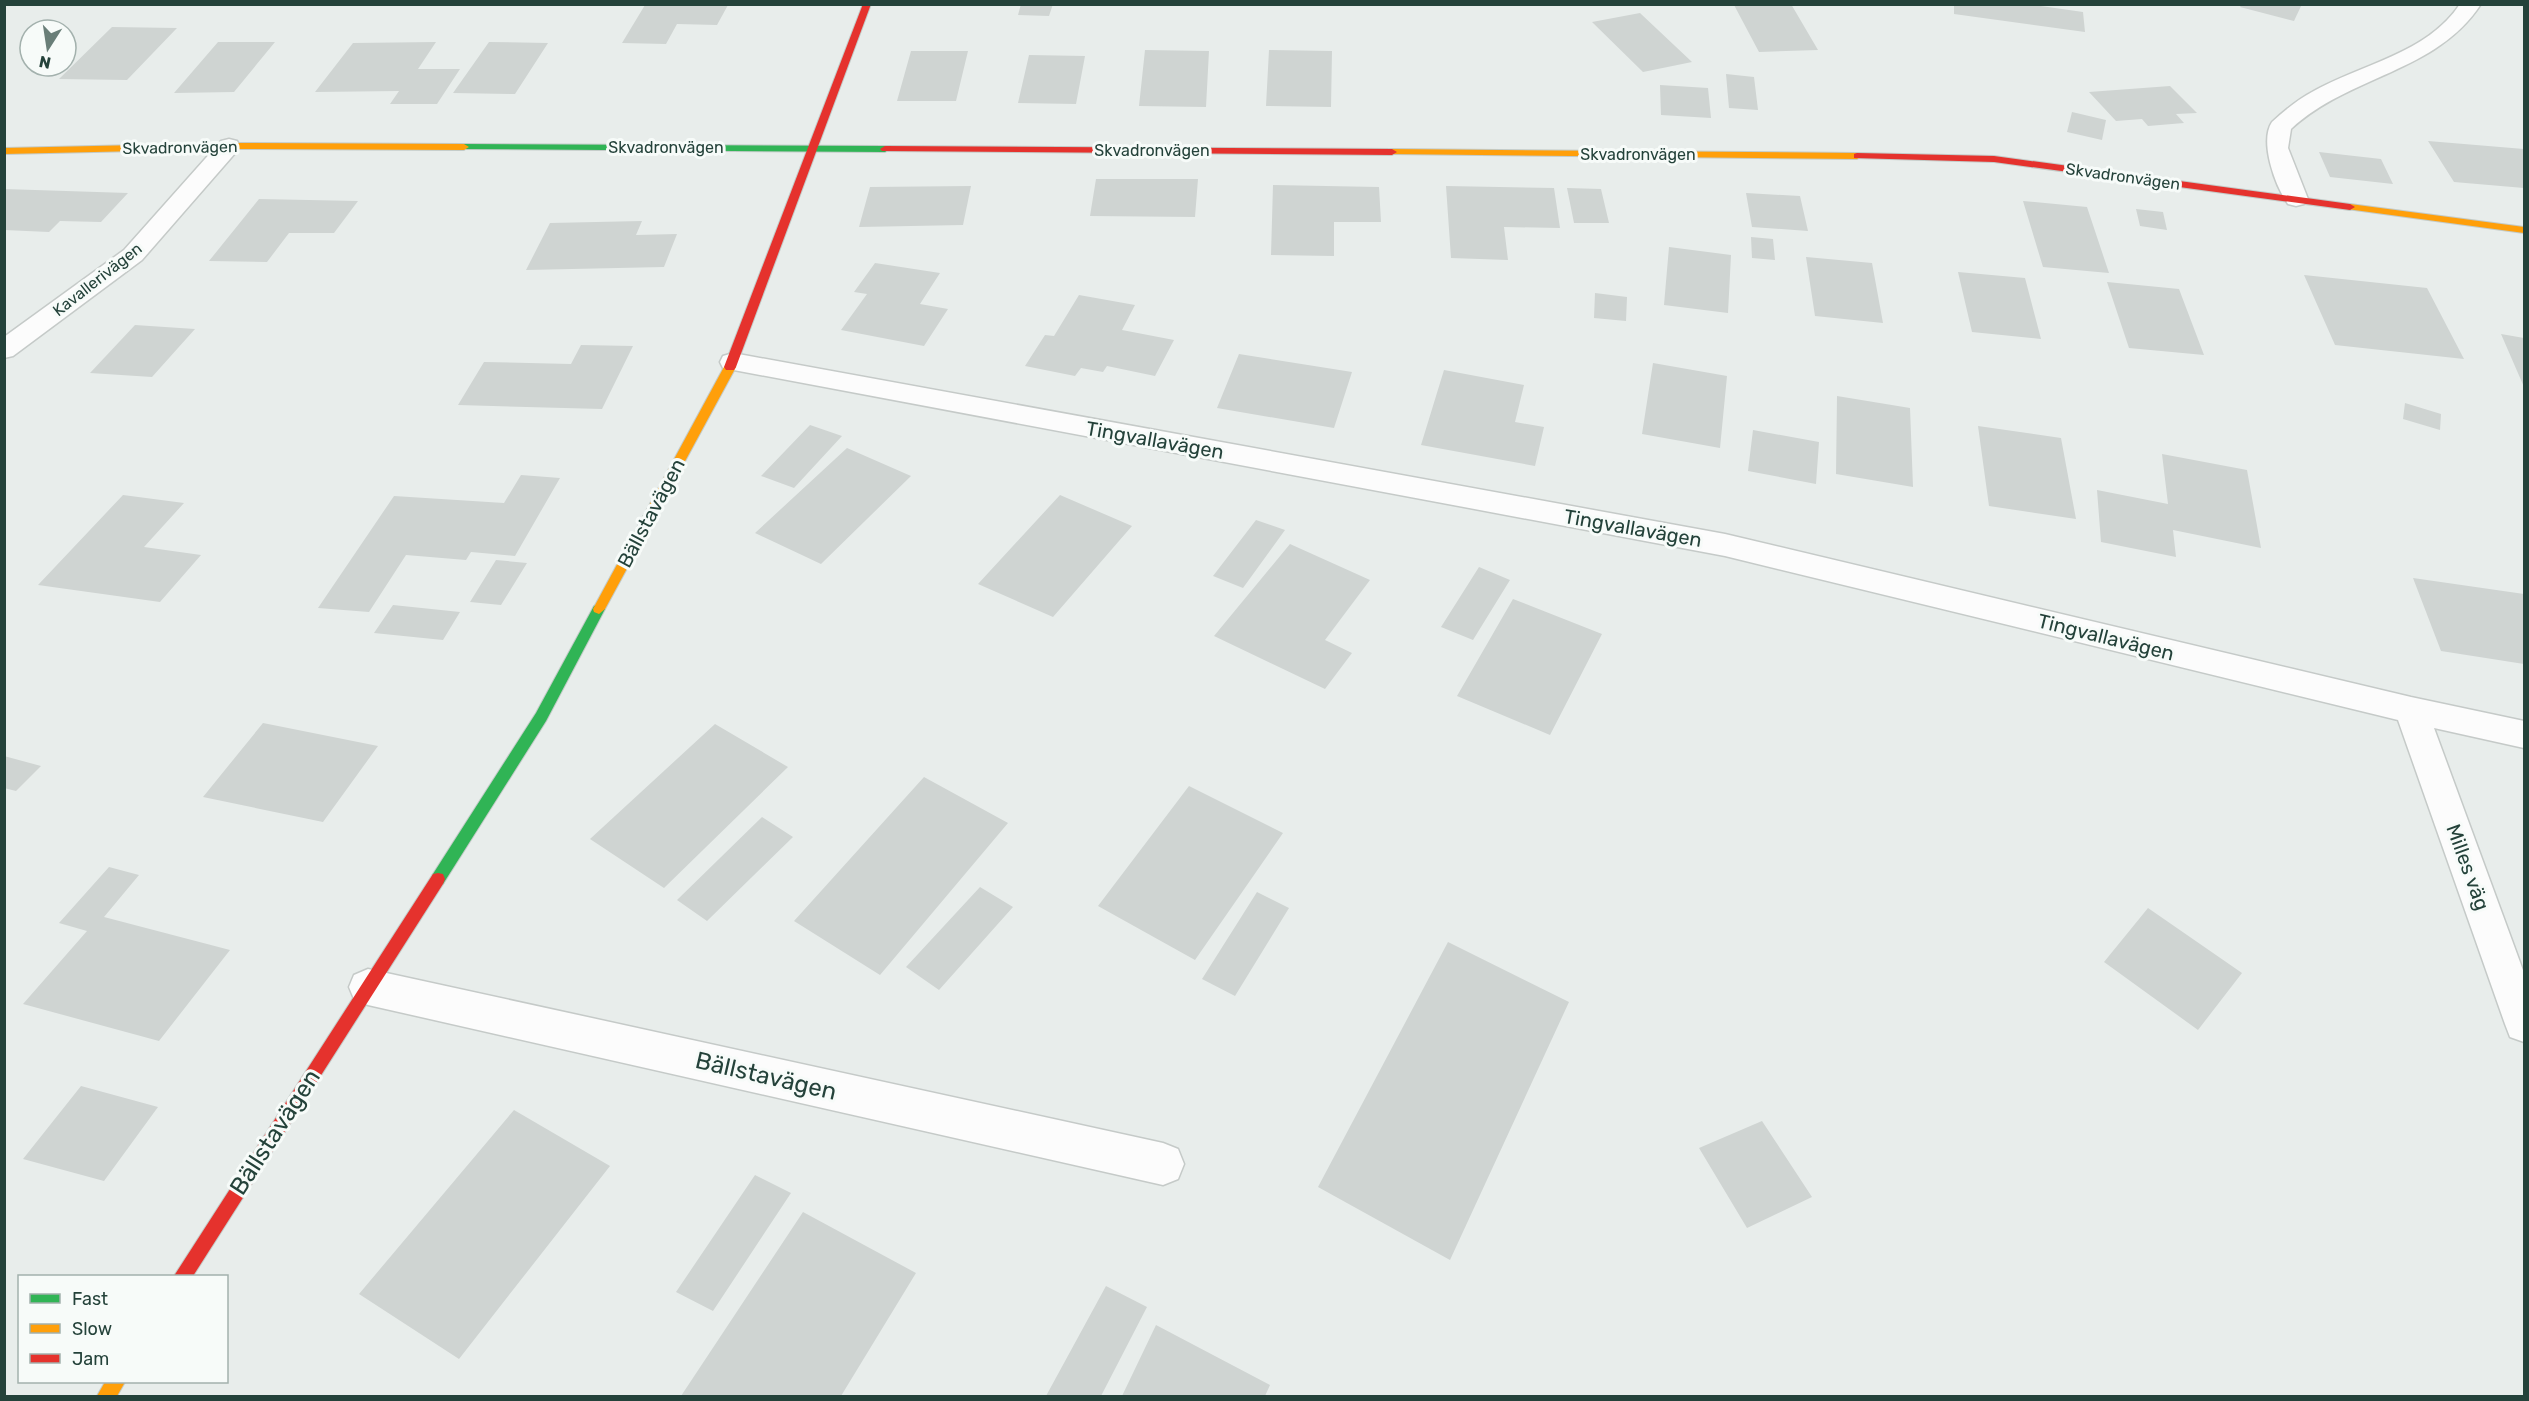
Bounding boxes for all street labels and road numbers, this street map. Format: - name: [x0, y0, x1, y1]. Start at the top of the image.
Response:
- street label: Skvadronvägen: [122, 137, 238, 158]
- street label: Skvadronvägen: [608, 138, 724, 157]
- street label: Skvadronvägen: [1094, 141, 1210, 160]
- street label: Skvadronvägen: [1580, 145, 1696, 164]
- street label: Skvadronvägen: [2065, 159, 2181, 194]
- street label: Kavallerivägen: [49, 239, 146, 320]
- street label: Tingvallavägen: [1084, 416, 1226, 464]
- street label: Bällstavägen: [612, 454, 690, 572]
- street label: Tingvallavägen: [1562, 504, 1704, 552]
- street label: Tingvallavägen: [2035, 608, 2177, 666]
- street label: Milles väg: [2441, 821, 2495, 913]
- street label: Bällstavägen: [693, 1046, 839, 1106]
- street label: Bällstavägen: [224, 1064, 326, 1200]

